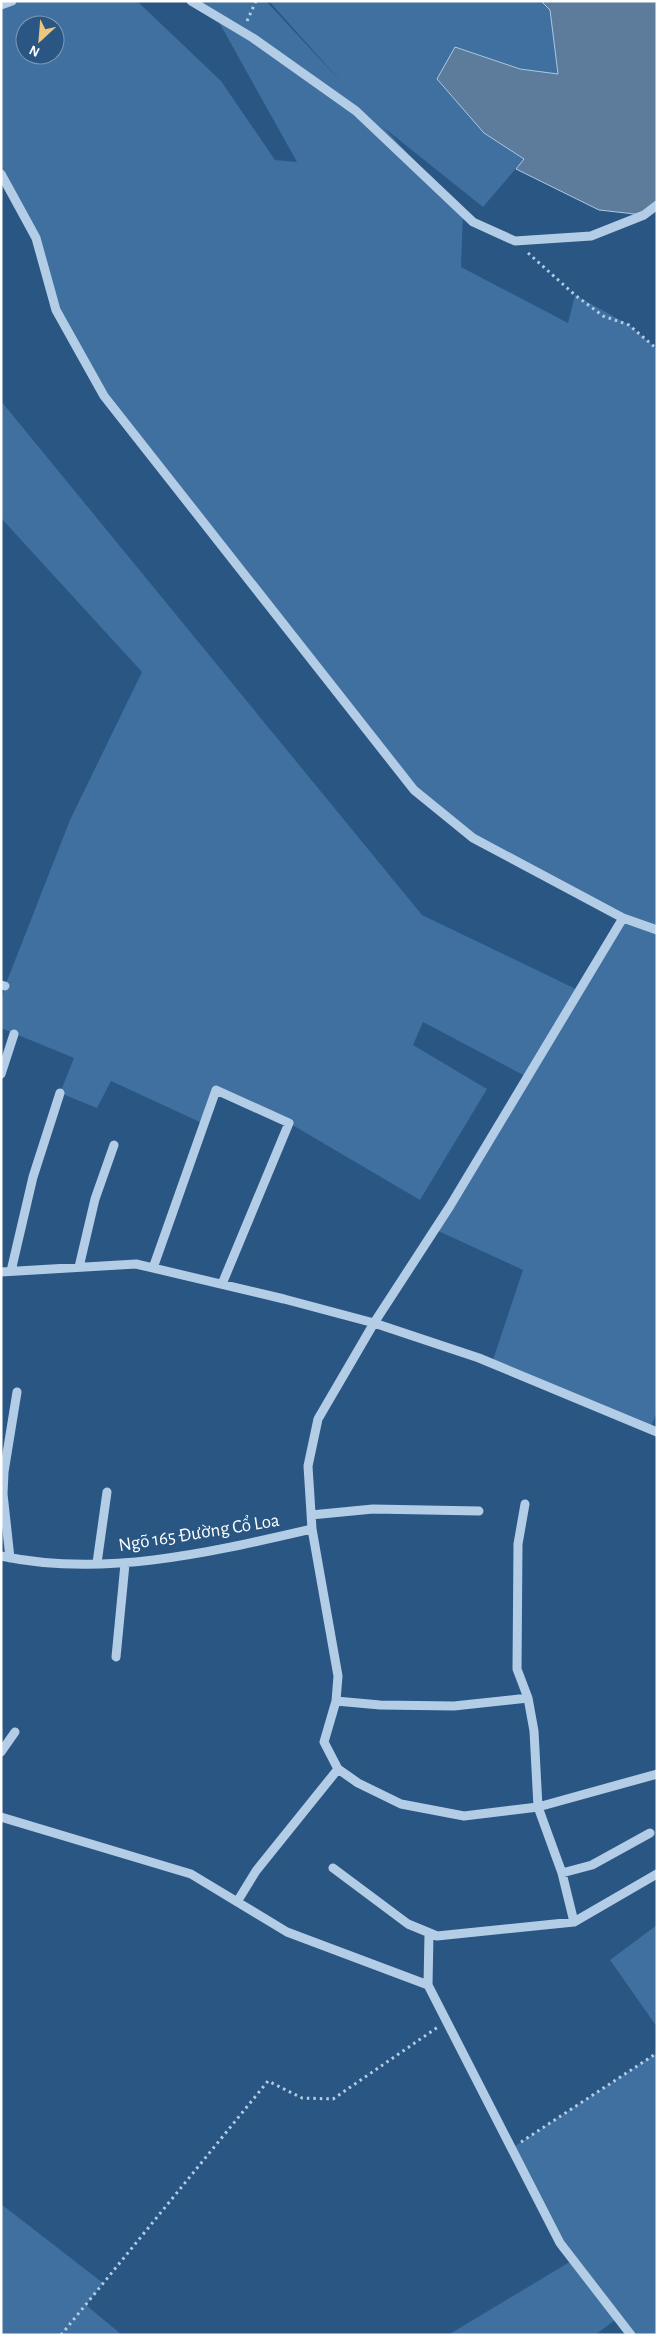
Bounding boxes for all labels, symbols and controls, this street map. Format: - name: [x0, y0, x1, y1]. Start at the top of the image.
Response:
- north arrow: [15, 15, 65, 65]
- text: N: [27, 42, 42, 59]
- street label: Ngõ 165 Đường Cổ Loa: [117, 1510, 281, 1555]

